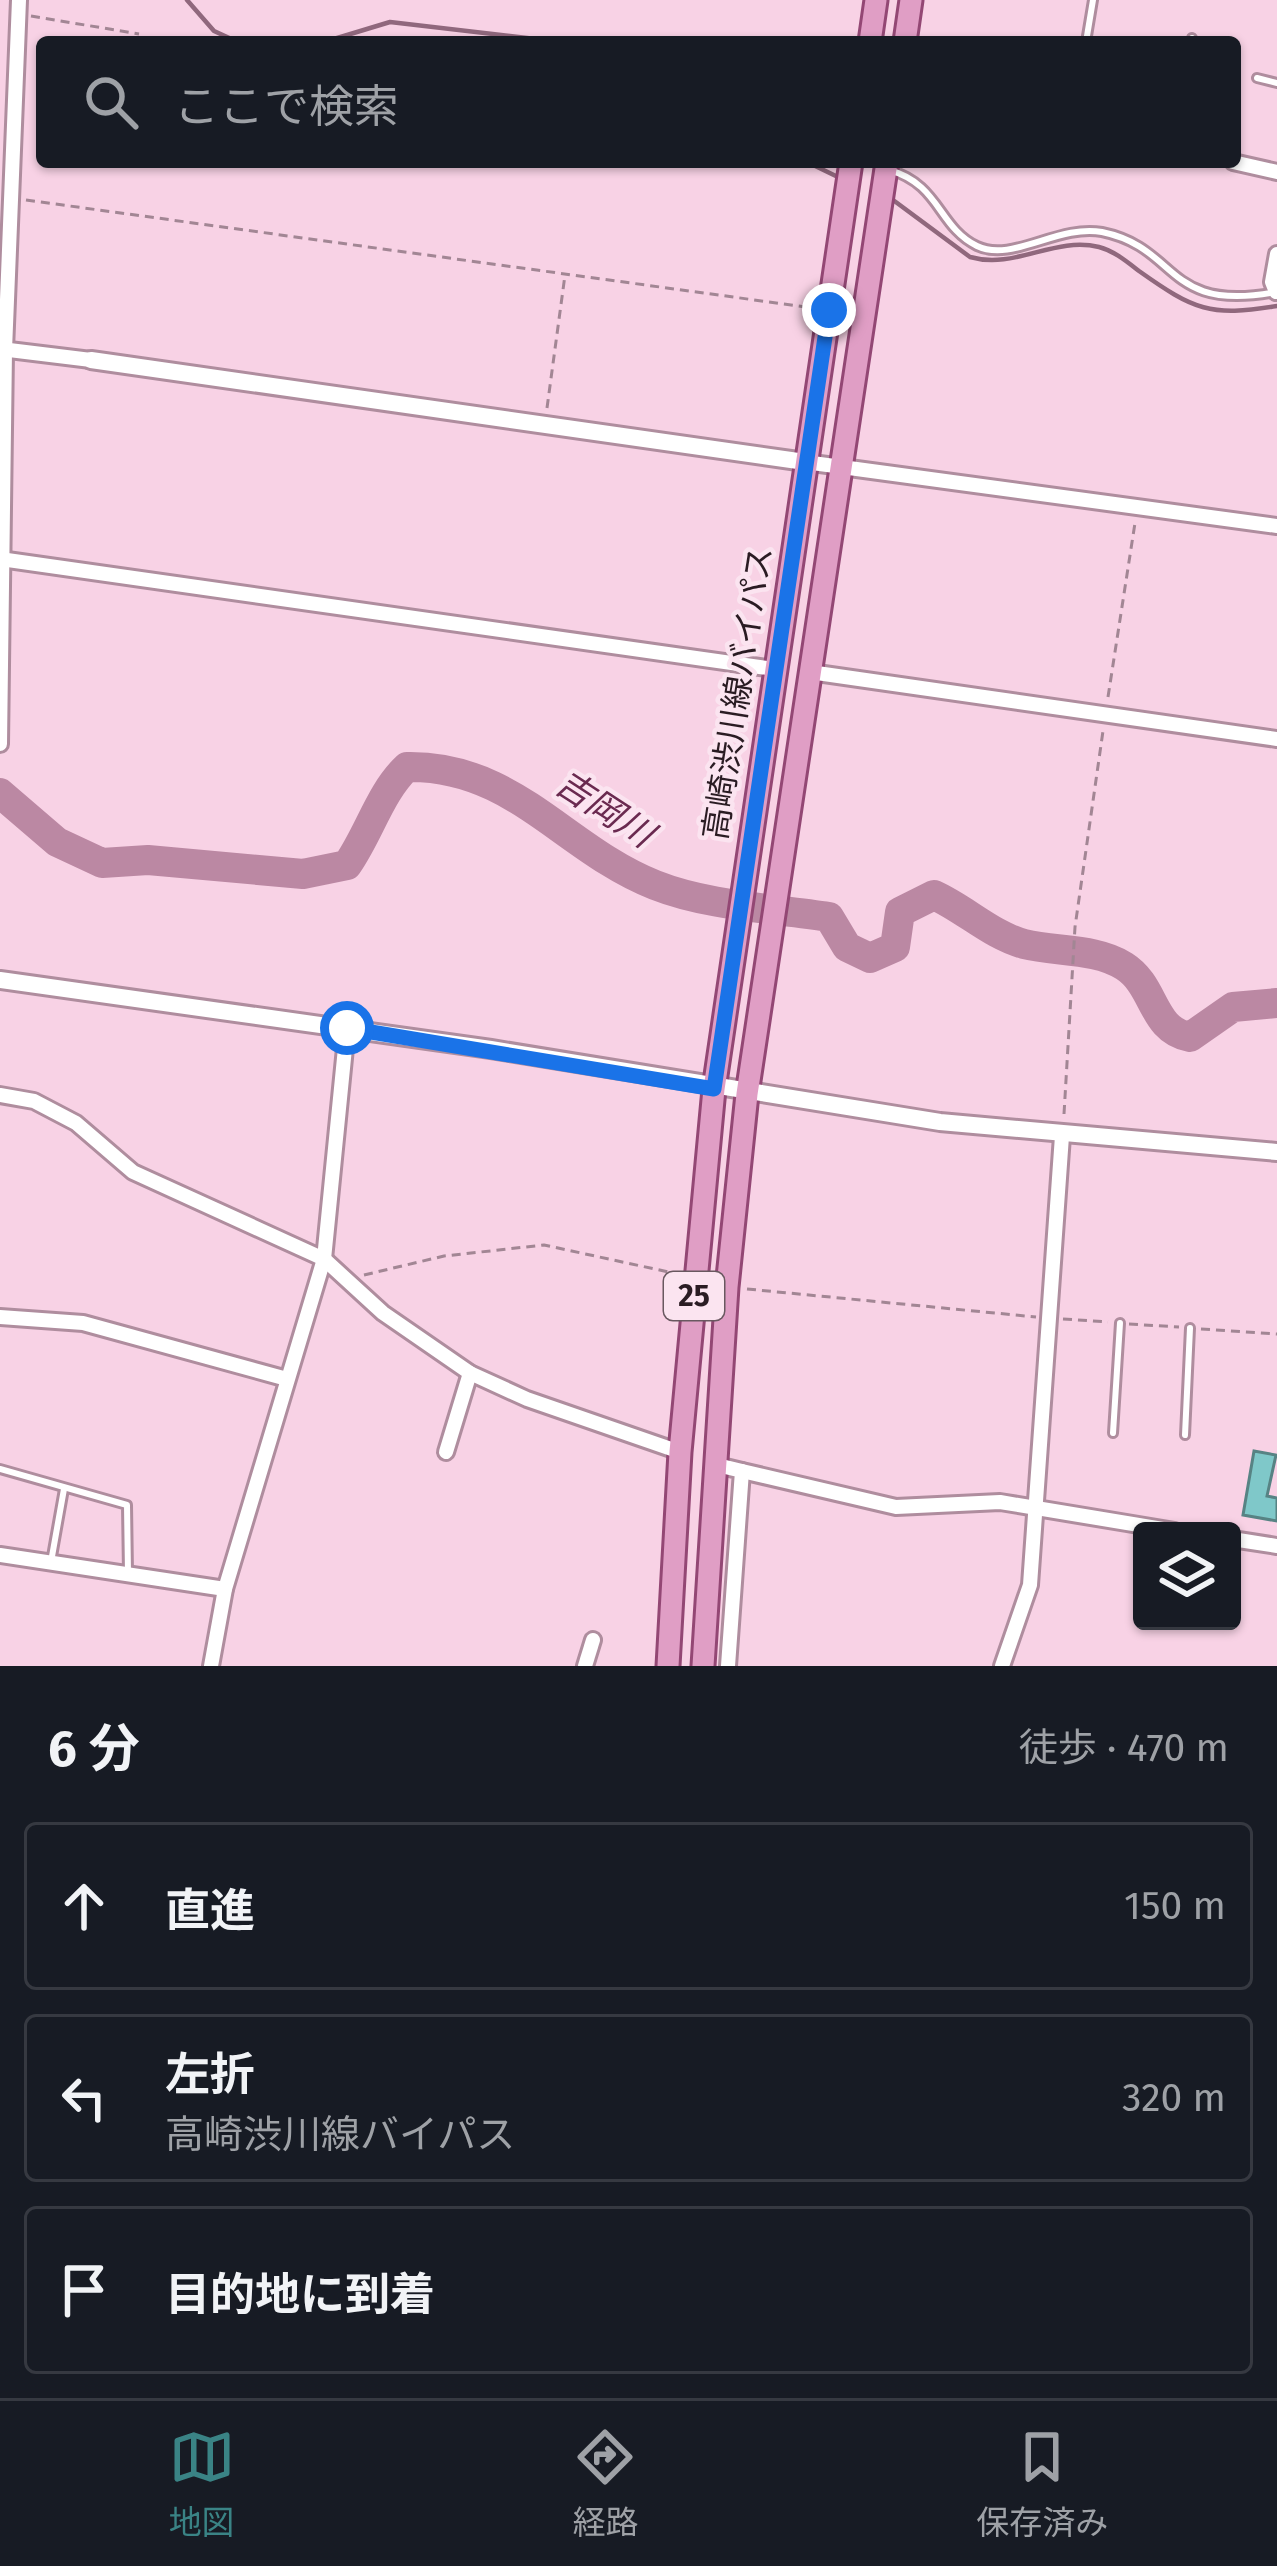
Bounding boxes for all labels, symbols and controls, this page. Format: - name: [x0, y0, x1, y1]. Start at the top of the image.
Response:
- search box: [36, 36, 1241, 168]
- icon: search: [78, 69, 144, 135]
- text: ここで検索: [174, 80, 399, 134]
- route end: [802, 283, 856, 337]
- street label: 高崎渋川線バイパス: [695, 544, 781, 843]
- water label: 吉岡川: [547, 761, 665, 859]
- route start: [320, 1001, 374, 1055]
- road number: 25: [664, 1272, 724, 1320]
- map controls: [1133, 1522, 1241, 1630]
- button: layers: [1133, 1522, 1241, 1630]
- text: 6 分: [48, 1718, 140, 1780]
- text: 徒歩 · 470 m: [1019, 1725, 1229, 1771]
- icon: ahead: [51, 1873, 117, 1939]
- text: 150 m: [1124, 1883, 1226, 1929]
- text: 直進: [165, 1884, 255, 1938]
- text: 左折: [165, 2048, 255, 2102]
- icon: left: [51, 2065, 117, 2131]
- text: 320 m: [1122, 2075, 1226, 2121]
- text: 高崎渋川線バイパス: [165, 2112, 515, 2158]
- icon: arrive: [51, 2257, 117, 2323]
- text: 目的地に到着: [165, 2268, 435, 2322]
- tab: 地図: [169, 2424, 235, 2544]
- tab: 経路: [572, 2424, 638, 2544]
- tab: 保存済み: [976, 2424, 1108, 2544]

